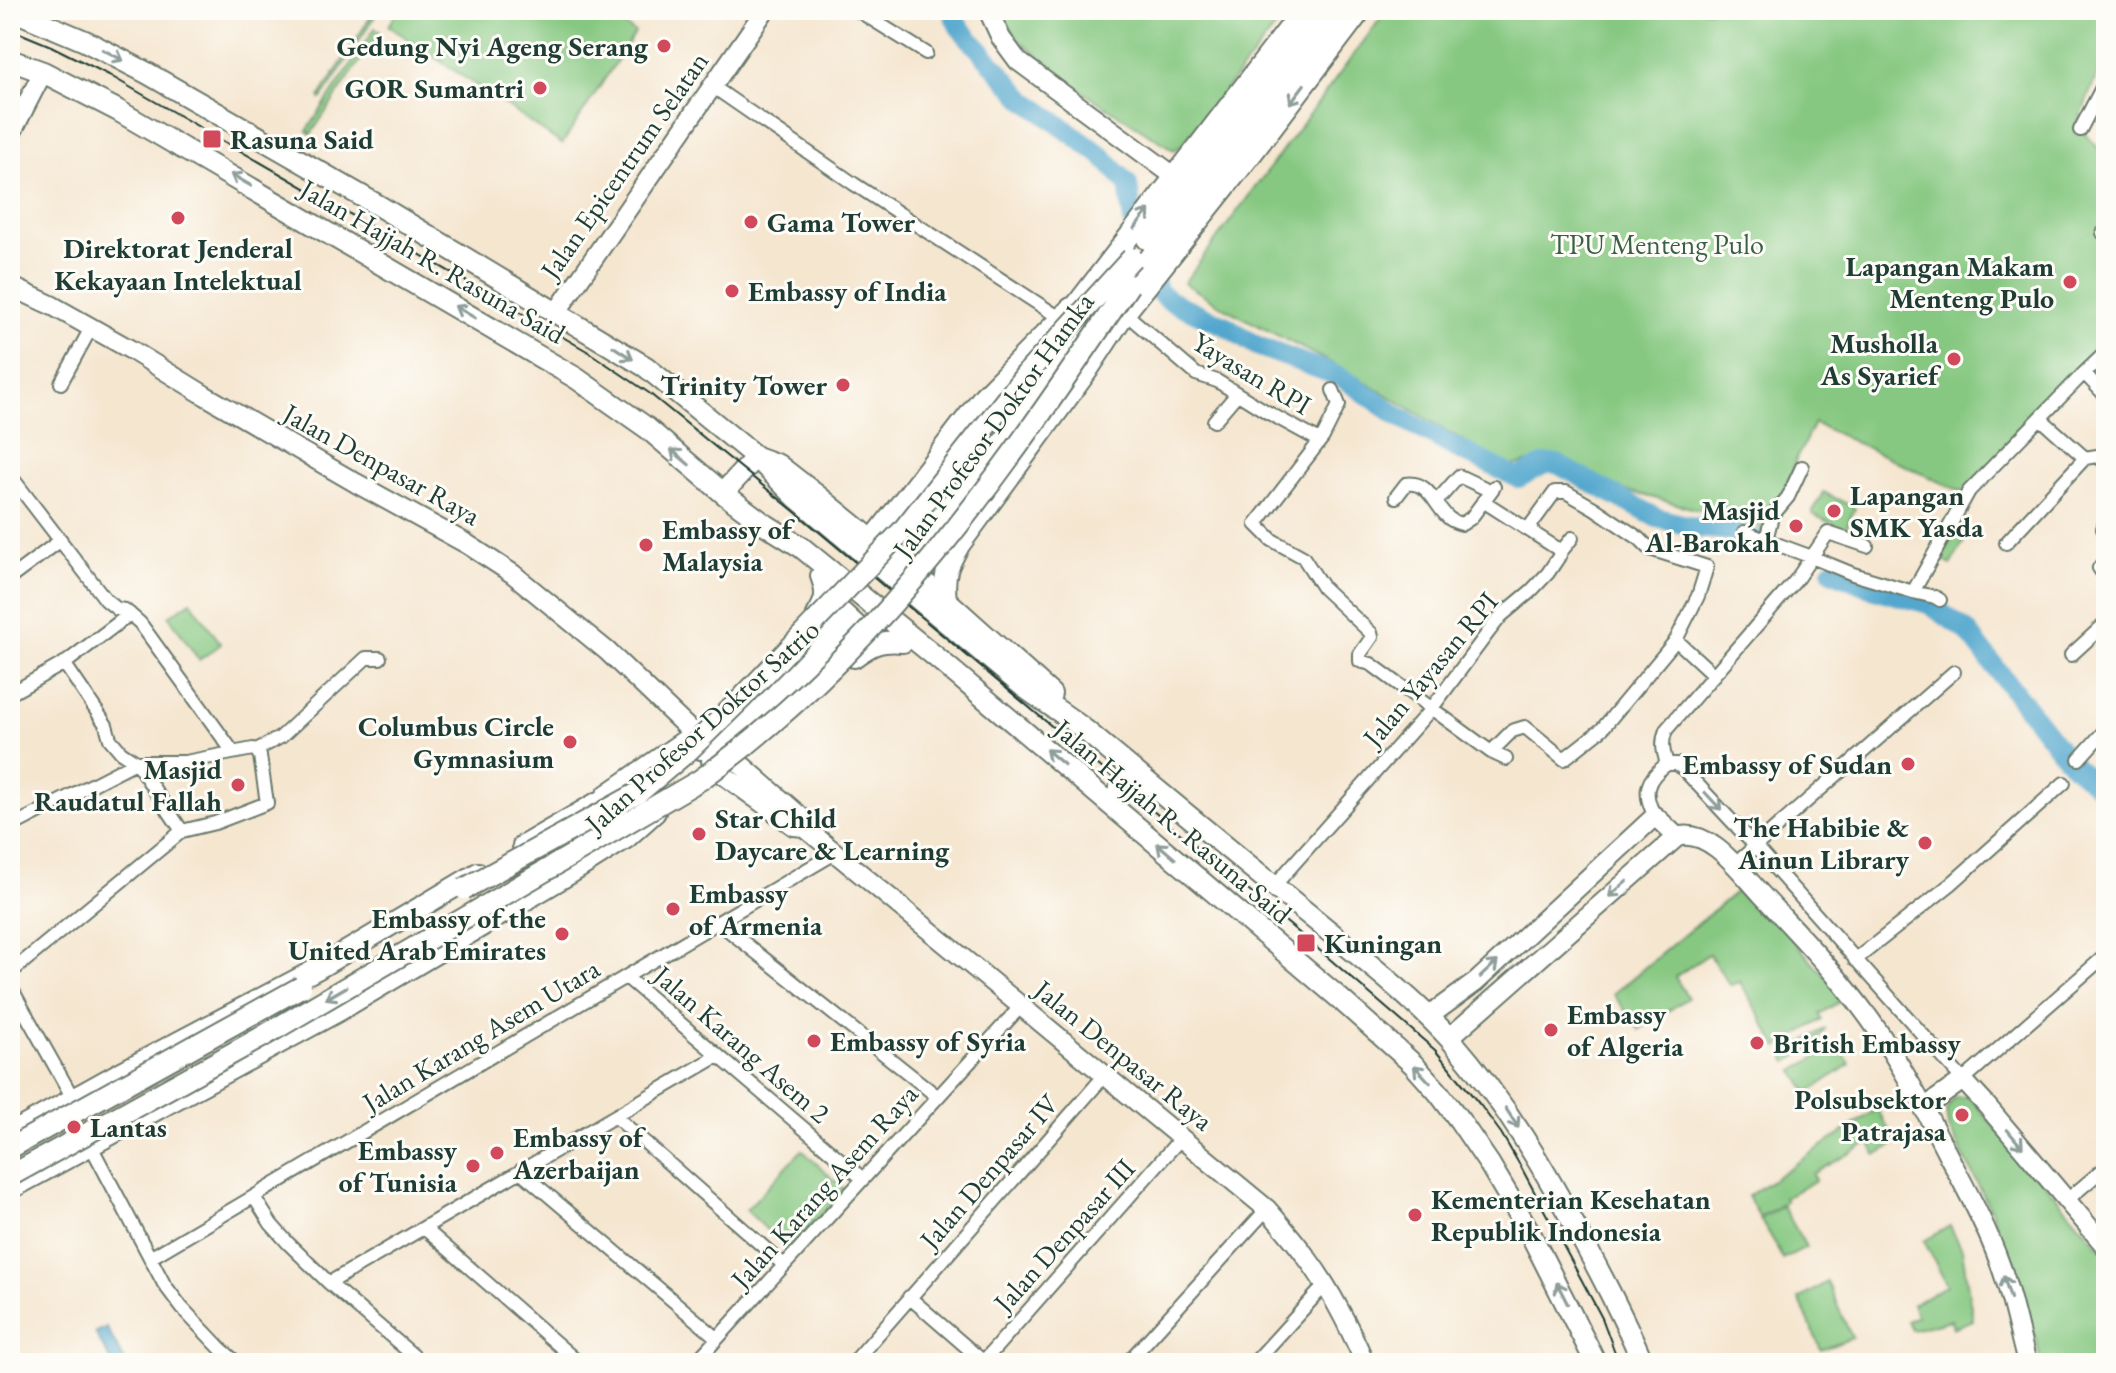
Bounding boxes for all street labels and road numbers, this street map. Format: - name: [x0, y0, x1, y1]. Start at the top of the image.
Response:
- street label: Jalan Epicentrum Selatan: [531, 44, 716, 287]
- street label: Jalan Hajjah R. Rasuna Said: [292, 169, 573, 352]
- street label: Jalan Profesor Doktor Hamka: [883, 284, 1102, 567]
- street label: Yayasan RPI: [1186, 323, 1319, 423]
- street label: Jalan Denpasar Raya: [275, 394, 488, 533]
- street label: Jalan Yayasan RPI: [1353, 584, 1506, 756]
- street label: Jalan Profesor Doktor Satrio: [576, 611, 827, 842]
- street label: Jalan Hajjah R. Rasuna Said: [1045, 709, 1300, 932]
- street label: Jalan Karang Asem Utara: [354, 950, 607, 1121]
- street label: Jalan Karang Asem 2: [645, 956, 838, 1131]
- street label: Jalan Denpasar Raya: [1026, 971, 1221, 1139]
- street label: Jalan Karang Asem Raya: [721, 1076, 926, 1297]
- street label: Jalan Denpasar IV: [910, 1086, 1066, 1258]
- street label: Jalan Denpasar III: [984, 1150, 1143, 1321]

